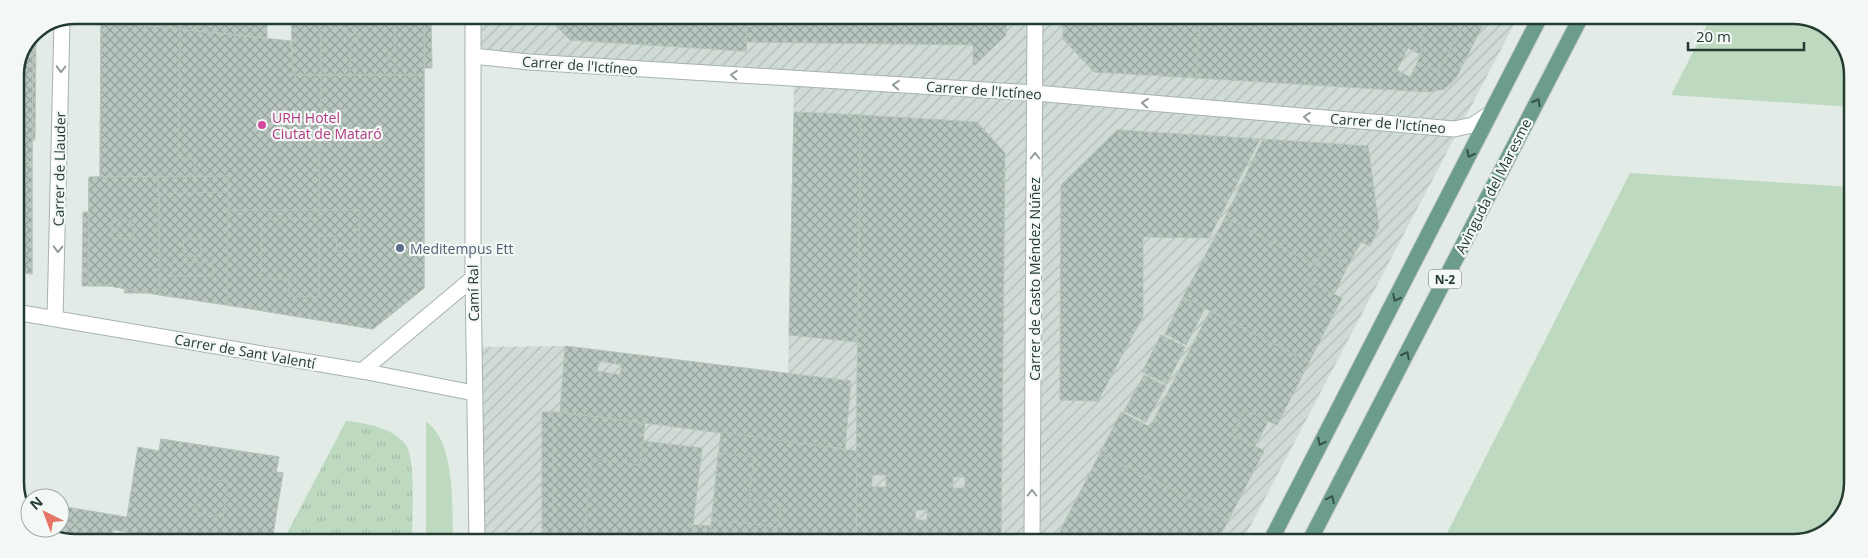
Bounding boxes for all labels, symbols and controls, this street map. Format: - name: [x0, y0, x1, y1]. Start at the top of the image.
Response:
- scale bar: [1688, 20, 1804, 52]
- text: 20 m: [1696, 26, 1731, 46]
- street label: Carrer de l'Ictíneo: [522, 51, 638, 79]
- one-way arrow: [56, 65, 67, 73]
- one-way arrow: [729, 69, 737, 80]
- street label: Carrer de l'Ictíneo: [926, 76, 1042, 104]
- one-way arrow: [892, 79, 900, 90]
- one-way arrow: [1141, 98, 1149, 109]
- one-way arrow: [1531, 98, 1541, 107]
- place label: URH Hotel Ciutat de Mataró: [272, 108, 382, 143]
- street label: Carrer de l'Ictíneo: [1329, 108, 1447, 138]
- street label: Carrer de Llauder: [49, 111, 70, 227]
- one-way arrow: [1303, 111, 1311, 122]
- street label: Avinguda del Maresme: [1451, 115, 1535, 257]
- marker: URH Hotel Ciutat de Mataró: [256, 119, 268, 131]
- one-way arrow: [1466, 148, 1476, 157]
- one-way arrow: [1030, 152, 1040, 160]
- street label: Carrer de Casto Méndez Núñez: [1025, 177, 1044, 381]
- place label: Meditempus Ett: [410, 239, 514, 258]
- marker: Meditempus Ett: [394, 242, 406, 254]
- one-way arrow: [52, 245, 63, 253]
- street label: Camí Ral: [463, 264, 483, 322]
- road number: N-2: [1429, 270, 1461, 288]
- one-way arrow: [1392, 293, 1402, 302]
- street label: Carrer de Sant Valentí: [173, 329, 317, 373]
- one-way arrow: [1400, 351, 1410, 360]
- one-way arrow: [1317, 437, 1327, 446]
- north arrow: [20, 488, 70, 538]
- one-way arrow: [1027, 489, 1037, 497]
- text: N: [25, 492, 47, 514]
- one-way arrow: [1325, 495, 1335, 504]

